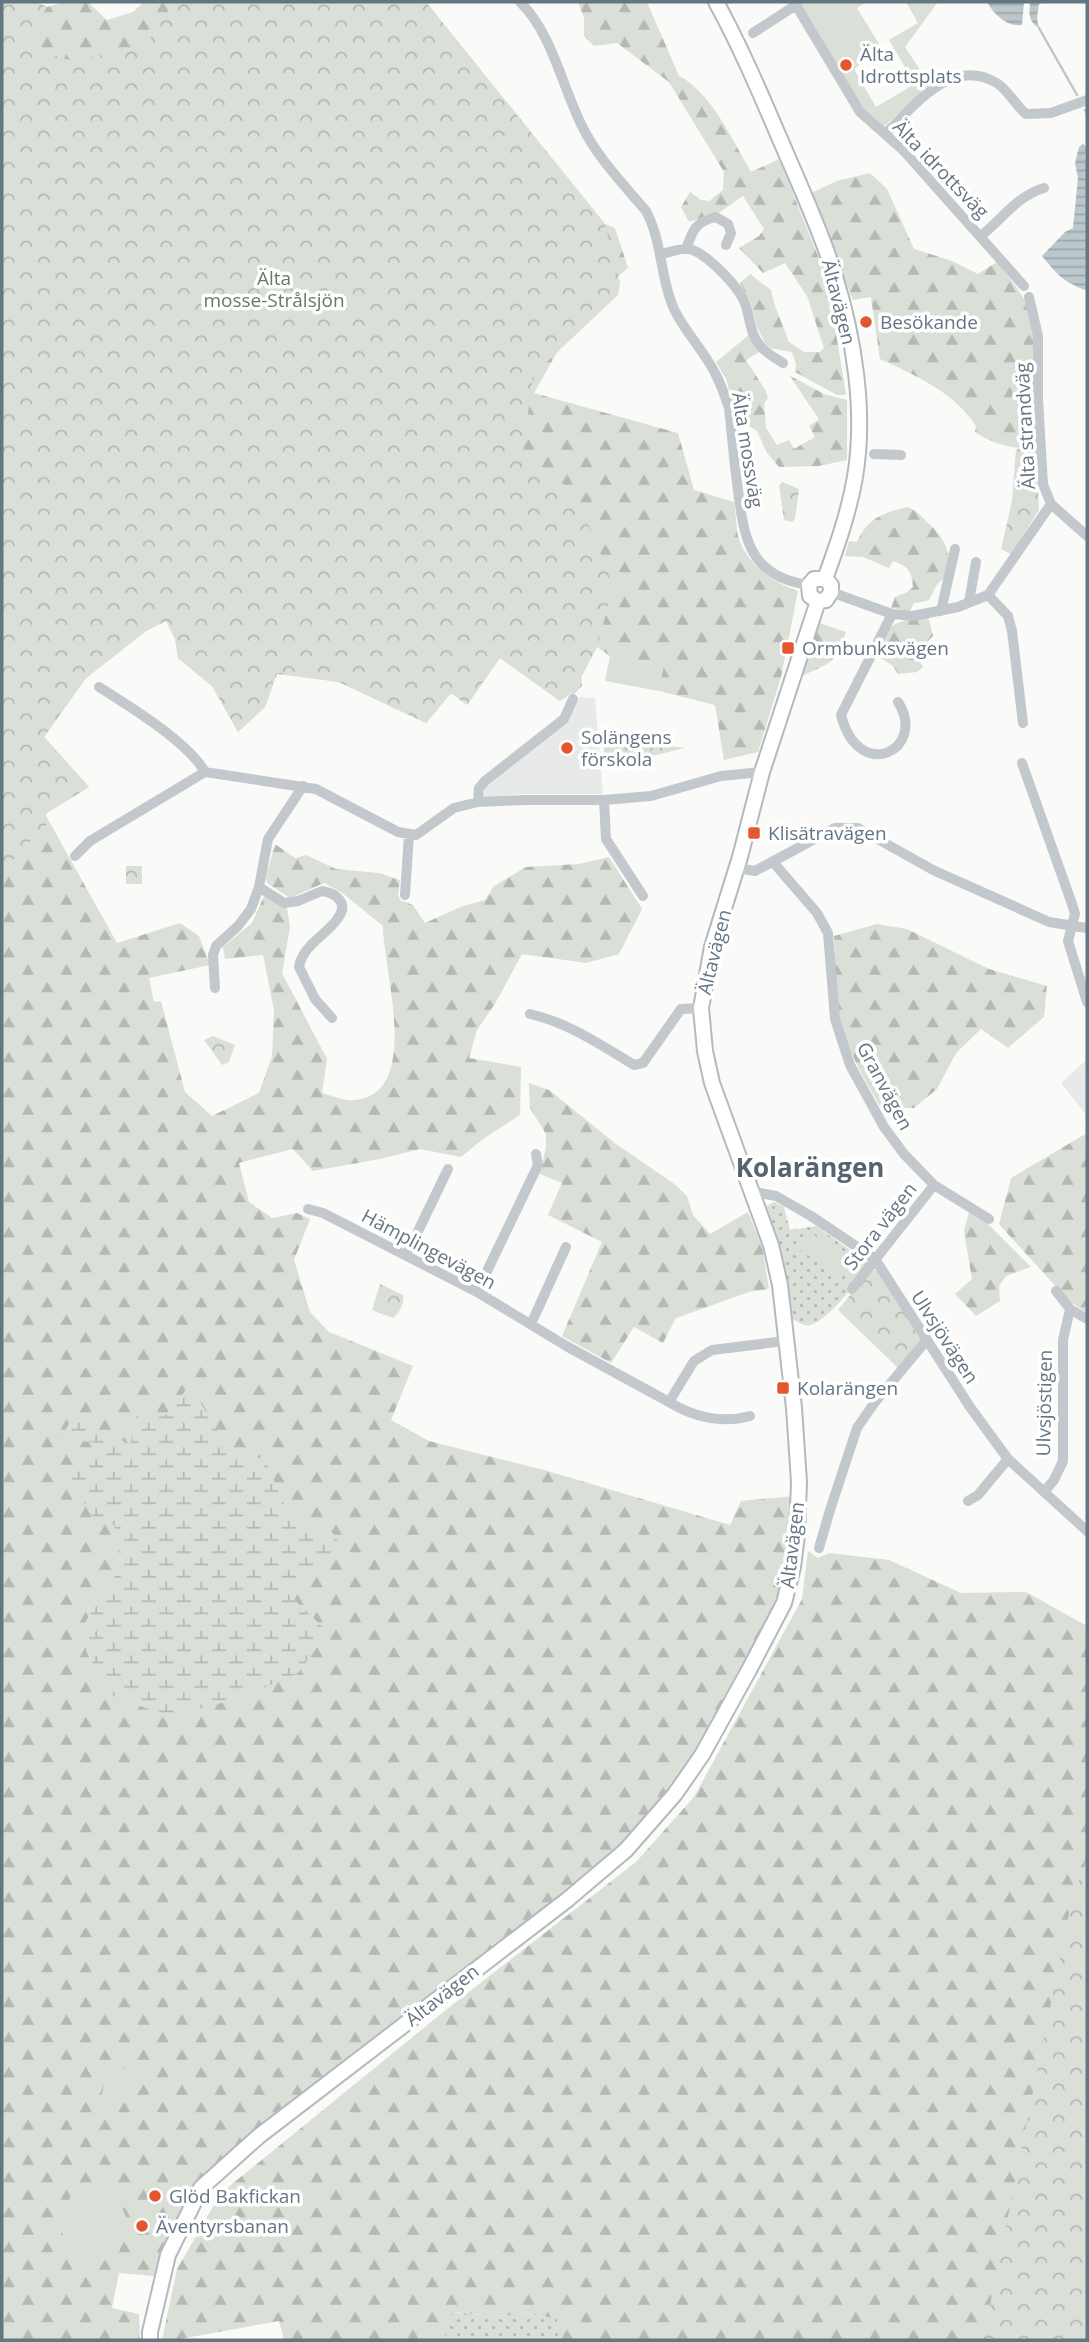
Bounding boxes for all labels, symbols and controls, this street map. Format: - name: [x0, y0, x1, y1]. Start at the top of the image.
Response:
- place label: Älta Idrottsplats: [860, 41, 962, 89]
- marker: Älta Idrottsplats: [838, 57, 854, 73]
- street label: Älta idrottsväg: [887, 114, 995, 224]
- street label: Ältavägen: [816, 257, 862, 347]
- park label: Älta mosse-Strålsjön: [203, 265, 345, 313]
- place label: Besökande: [880, 309, 978, 335]
- marker: Besökande: [858, 314, 874, 330]
- street label: Älta strandväg: [1009, 362, 1041, 490]
- street label: Älta mossväg: [726, 390, 770, 510]
- place label: Ormbunksvägen: [802, 635, 949, 661]
- marker: Ormbunksvägen: [780, 640, 796, 656]
- place label: Solängens förskola: [581, 724, 672, 772]
- marker: Solängens förskola: [559, 740, 575, 756]
- place label: Klisätravägen: [768, 820, 887, 846]
- marker: Klisätravägen: [746, 825, 762, 841]
- street label: Ältavägen: [691, 907, 737, 997]
- street label: Granvägen: [851, 1037, 919, 1135]
- district label: Kolarängen: [736, 1149, 884, 1185]
- street label: Stora vägen: [838, 1177, 922, 1275]
- street label: Hämplingevägen: [357, 1203, 501, 1295]
- street label: Ulvsjövägen: [905, 1285, 985, 1389]
- street label: Ulvsjöstigen: [1030, 1349, 1058, 1457]
- place label: Kolarängen: [797, 1375, 898, 1401]
- marker: Kolarängen: [775, 1380, 791, 1396]
- street label: Ältavägen: [774, 1500, 810, 1590]
- street label: Ältavägen: [400, 1958, 484, 2032]
- place label: Glöd Bakfickan: [169, 2183, 301, 2209]
- marker: Glöd Bakfickan: [147, 2188, 163, 2204]
- place label: Äventyrsbanan: [156, 2213, 289, 2239]
- marker: Äventyrsbanan: [134, 2218, 150, 2234]

